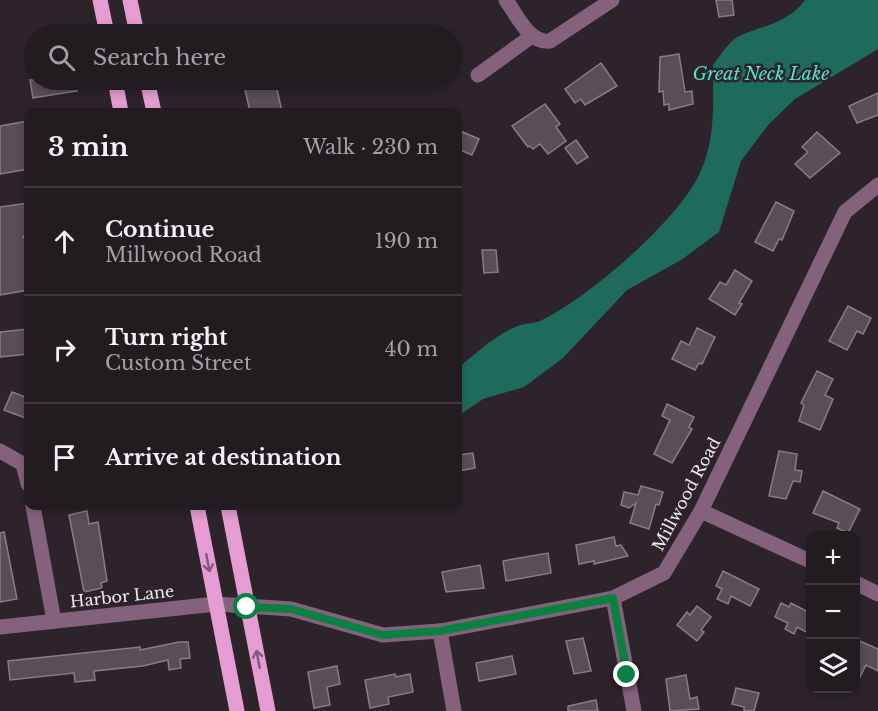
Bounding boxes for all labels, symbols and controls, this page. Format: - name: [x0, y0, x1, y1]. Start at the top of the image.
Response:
- search box: [24, 24, 462, 90]
- icon: search: [45, 41, 78, 74]
- text: Search here: [93, 44, 226, 71]
- water label: Great Neck Lake: [692, 63, 830, 85]
- text: 3 min: [48, 131, 129, 163]
- text: Walk · 230 m: [303, 135, 438, 159]
- text: Continue: [105, 216, 214, 243]
- icon: ahead: [48, 225, 81, 258]
- text: 190 m: [375, 229, 438, 253]
- text: Millwood Road: [105, 243, 262, 267]
- text: Turn right: [105, 324, 227, 351]
- icon: right: [48, 333, 81, 366]
- text: 40 m: [385, 337, 438, 361]
- text: Custom Street: [105, 351, 252, 375]
- street label: Millwood Road: [648, 434, 724, 554]
- icon: arrive: [48, 441, 81, 474]
- text: Arrive at destination: [105, 444, 342, 471]
- map controls: [806, 531, 860, 693]
- button: +: [806, 531, 860, 585]
- one-way arrow: [203, 553, 214, 572]
- street label: Harbor Lane: [69, 581, 175, 611]
- button: −: [806, 585, 860, 639]
- route start: [233, 593, 259, 619]
- button: layers: [806, 639, 860, 693]
- one-way arrow: [252, 650, 263, 669]
- route end: [613, 661, 639, 687]

